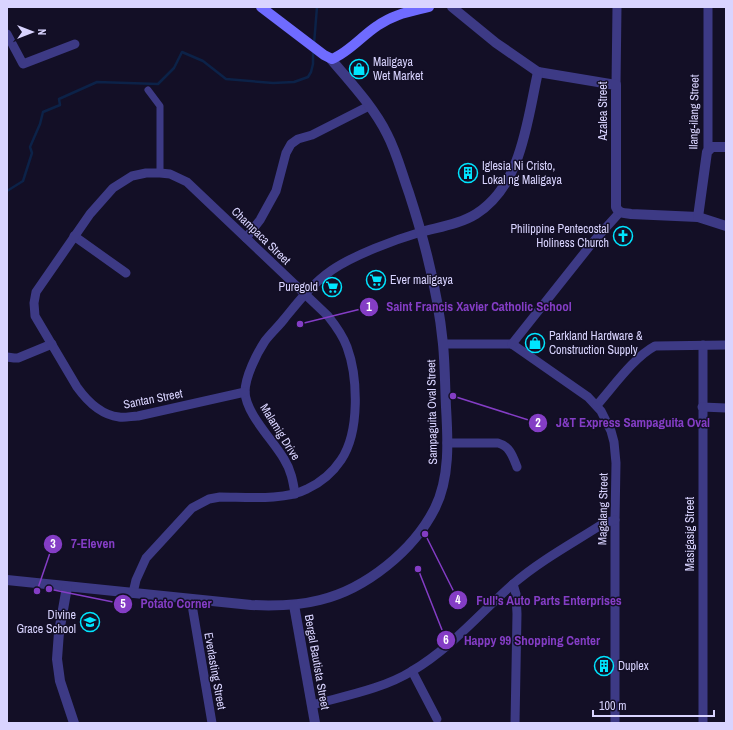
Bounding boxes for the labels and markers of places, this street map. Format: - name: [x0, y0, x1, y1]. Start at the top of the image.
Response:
- place label: Maligaya Wet Market: [373, 54, 423, 84]
- shop icon: Maligaya Wet Market: [348, 58, 370, 80]
- place label: Iglesia Ni Cristo, Lokal ng Maligaya: [482, 158, 562, 188]
- building icon: Iglesia Ni Cristo, Lokal ng Maligaya: [457, 162, 479, 184]
- place label: Philippine Pentecostal Holiness Church: [511, 221, 609, 251]
- church icon: Philippine Pentecostal Holiness Church: [612, 225, 634, 247]
- supermarket icon: Ever maligaya: [365, 269, 387, 291]
- place label: Ever maligaya: [390, 272, 453, 288]
- supermarket icon: Puregold: [321, 276, 343, 298]
- place label: Puregold: [279, 279, 318, 295]
- callout: Saint Francis Xavier Catholic School: [359, 294, 580, 319]
- place label: Parkland Hardware & Construction Supply: [549, 328, 643, 358]
- shop icon: Parkland Hardware & Construction Supply: [524, 332, 546, 354]
- callout: J&T Express Sampaguita Oval: [528, 410, 718, 435]
- callout: 7-Eleven: [43, 531, 123, 556]
- callout: Full's Auto Parts Enterprises: [448, 588, 630, 613]
- callout: Potato Corner: [113, 591, 220, 616]
- place label: Divine Grace School: [16, 607, 76, 637]
- school or university icon: Divine Grace School: [79, 611, 101, 633]
- callout: Happy 99 Shopping Center: [436, 628, 608, 653]
- building icon: Duplex: [593, 655, 615, 677]
- place label: Duplex: [618, 658, 649, 674]

